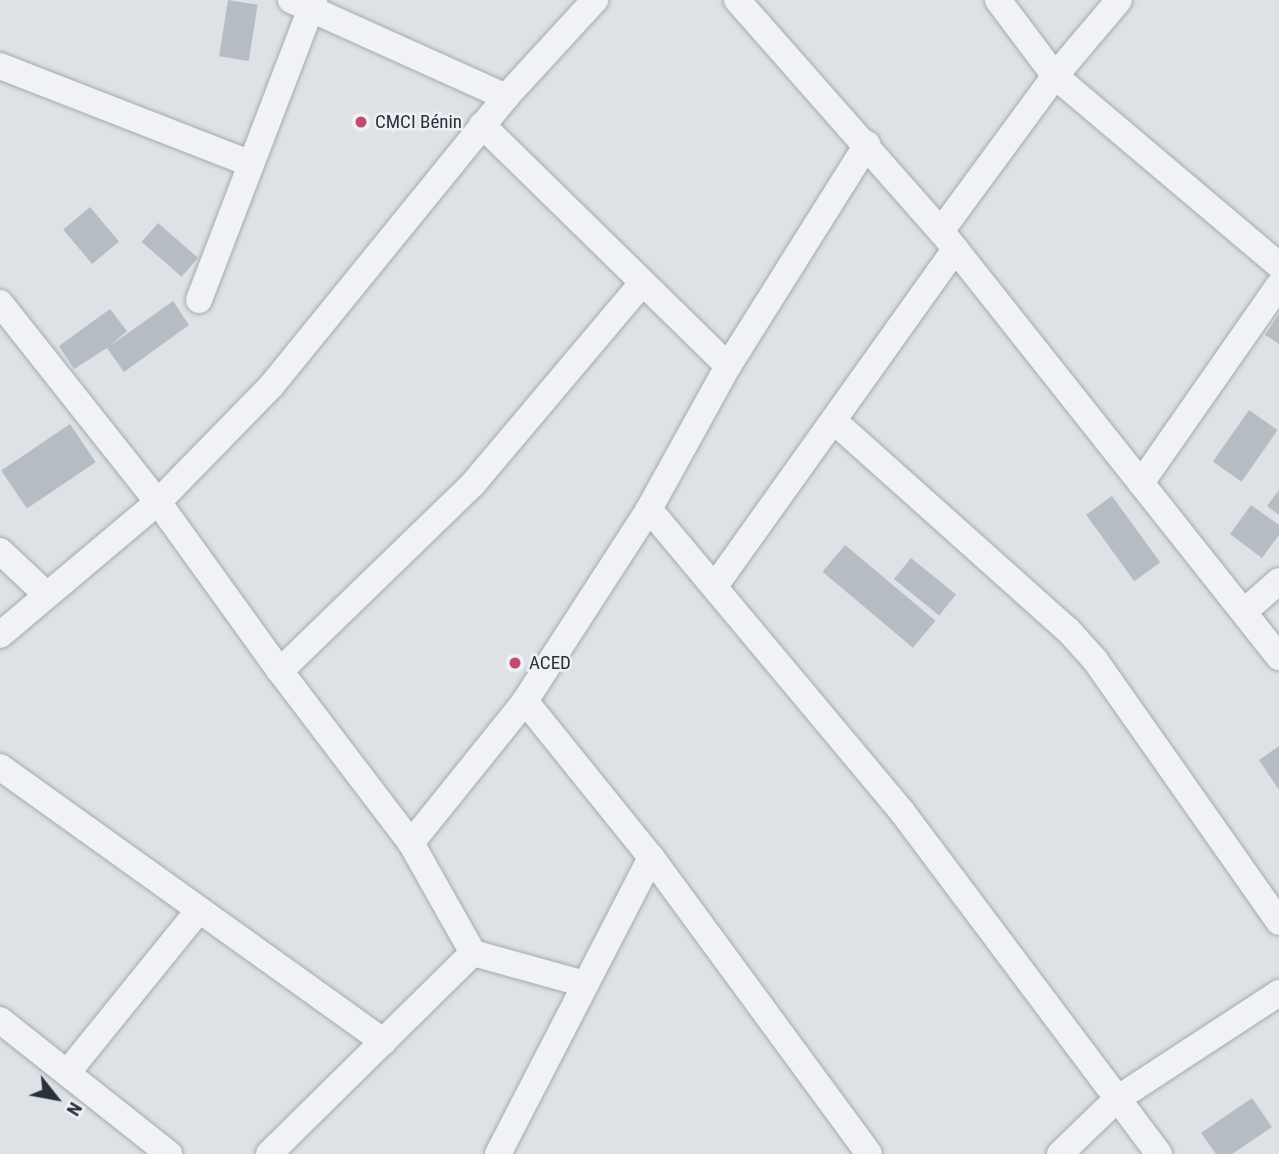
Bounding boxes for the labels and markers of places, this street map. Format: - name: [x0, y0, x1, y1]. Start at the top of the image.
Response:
- place label: CMCI Bénin: [375, 111, 462, 133]
- marker: CMCI Bénin: [353, 114, 369, 130]
- place label: ACED: [529, 652, 571, 674]
- marker: ACED: [507, 655, 523, 671]

